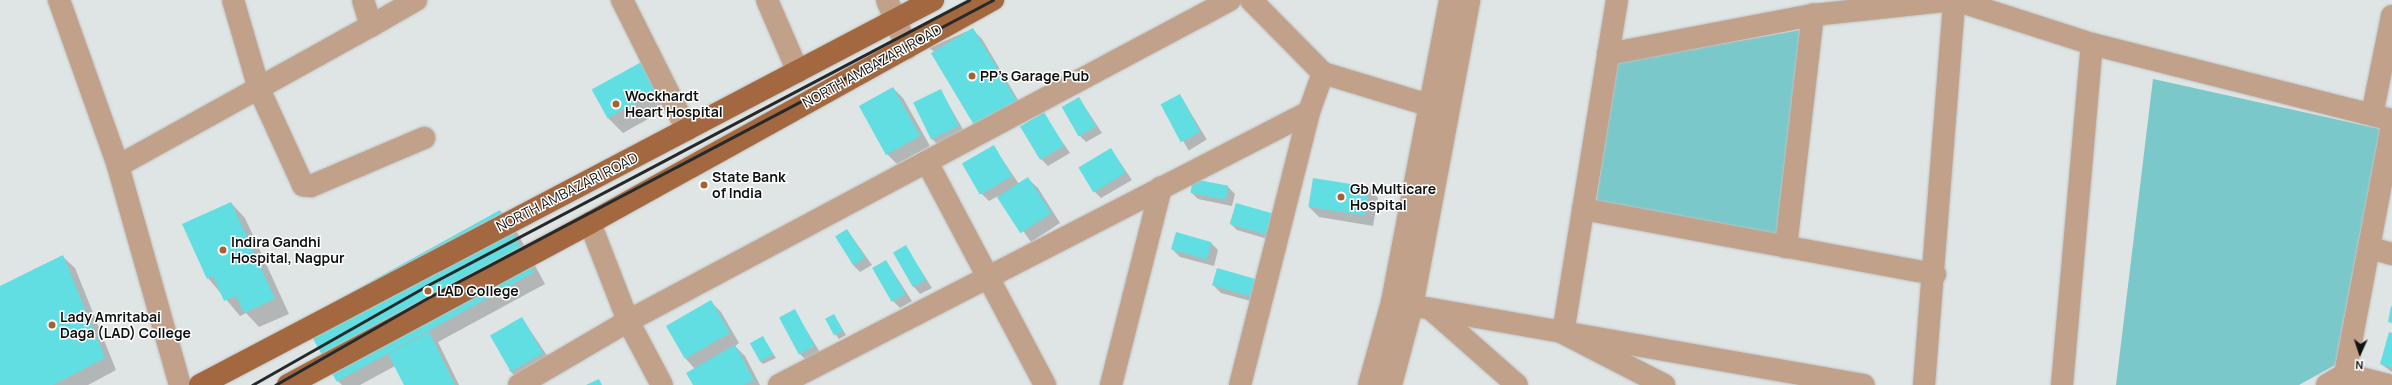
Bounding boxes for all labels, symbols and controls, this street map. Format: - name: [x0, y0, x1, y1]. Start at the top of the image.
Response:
- street label: NORTH AMBAZARI ROAD: [799, 21, 945, 111]
- place label: PP's Garage Pub: [980, 68, 1089, 84]
- marker: PP's Garage Pub: [967, 71, 977, 81]
- place label: Wockhardt Heart Hospital: [625, 88, 723, 120]
- marker: Wockhardt Heart Hospital: [610, 98, 622, 110]
- street label: NORTH AMBAZARI ROAD: [493, 149, 641, 235]
- place label: State Bank of India: [712, 169, 785, 202]
- marker: State Bank of India: [699, 180, 709, 190]
- place label: Gb Multicare Hospital: [1350, 181, 1436, 214]
- marker: Gb Multicare Hospital: [1335, 191, 1347, 203]
- place label: Indira Gandhi Hospital, Nagpur: [231, 234, 345, 266]
- marker: Indira Gandhi Hospital, Nagpur: [218, 245, 228, 255]
- place label: LAD College: [437, 283, 519, 299]
- marker: LAD College: [422, 285, 434, 297]
- place label: Lady Amritabai Daga (LAD) College: [60, 309, 191, 342]
- marker: Lady Amritabai Daga (LAD) College: [47, 320, 57, 330]
- north arrow: [2340, 333, 2380, 373]
- text: N: [2355, 358, 2364, 373]

